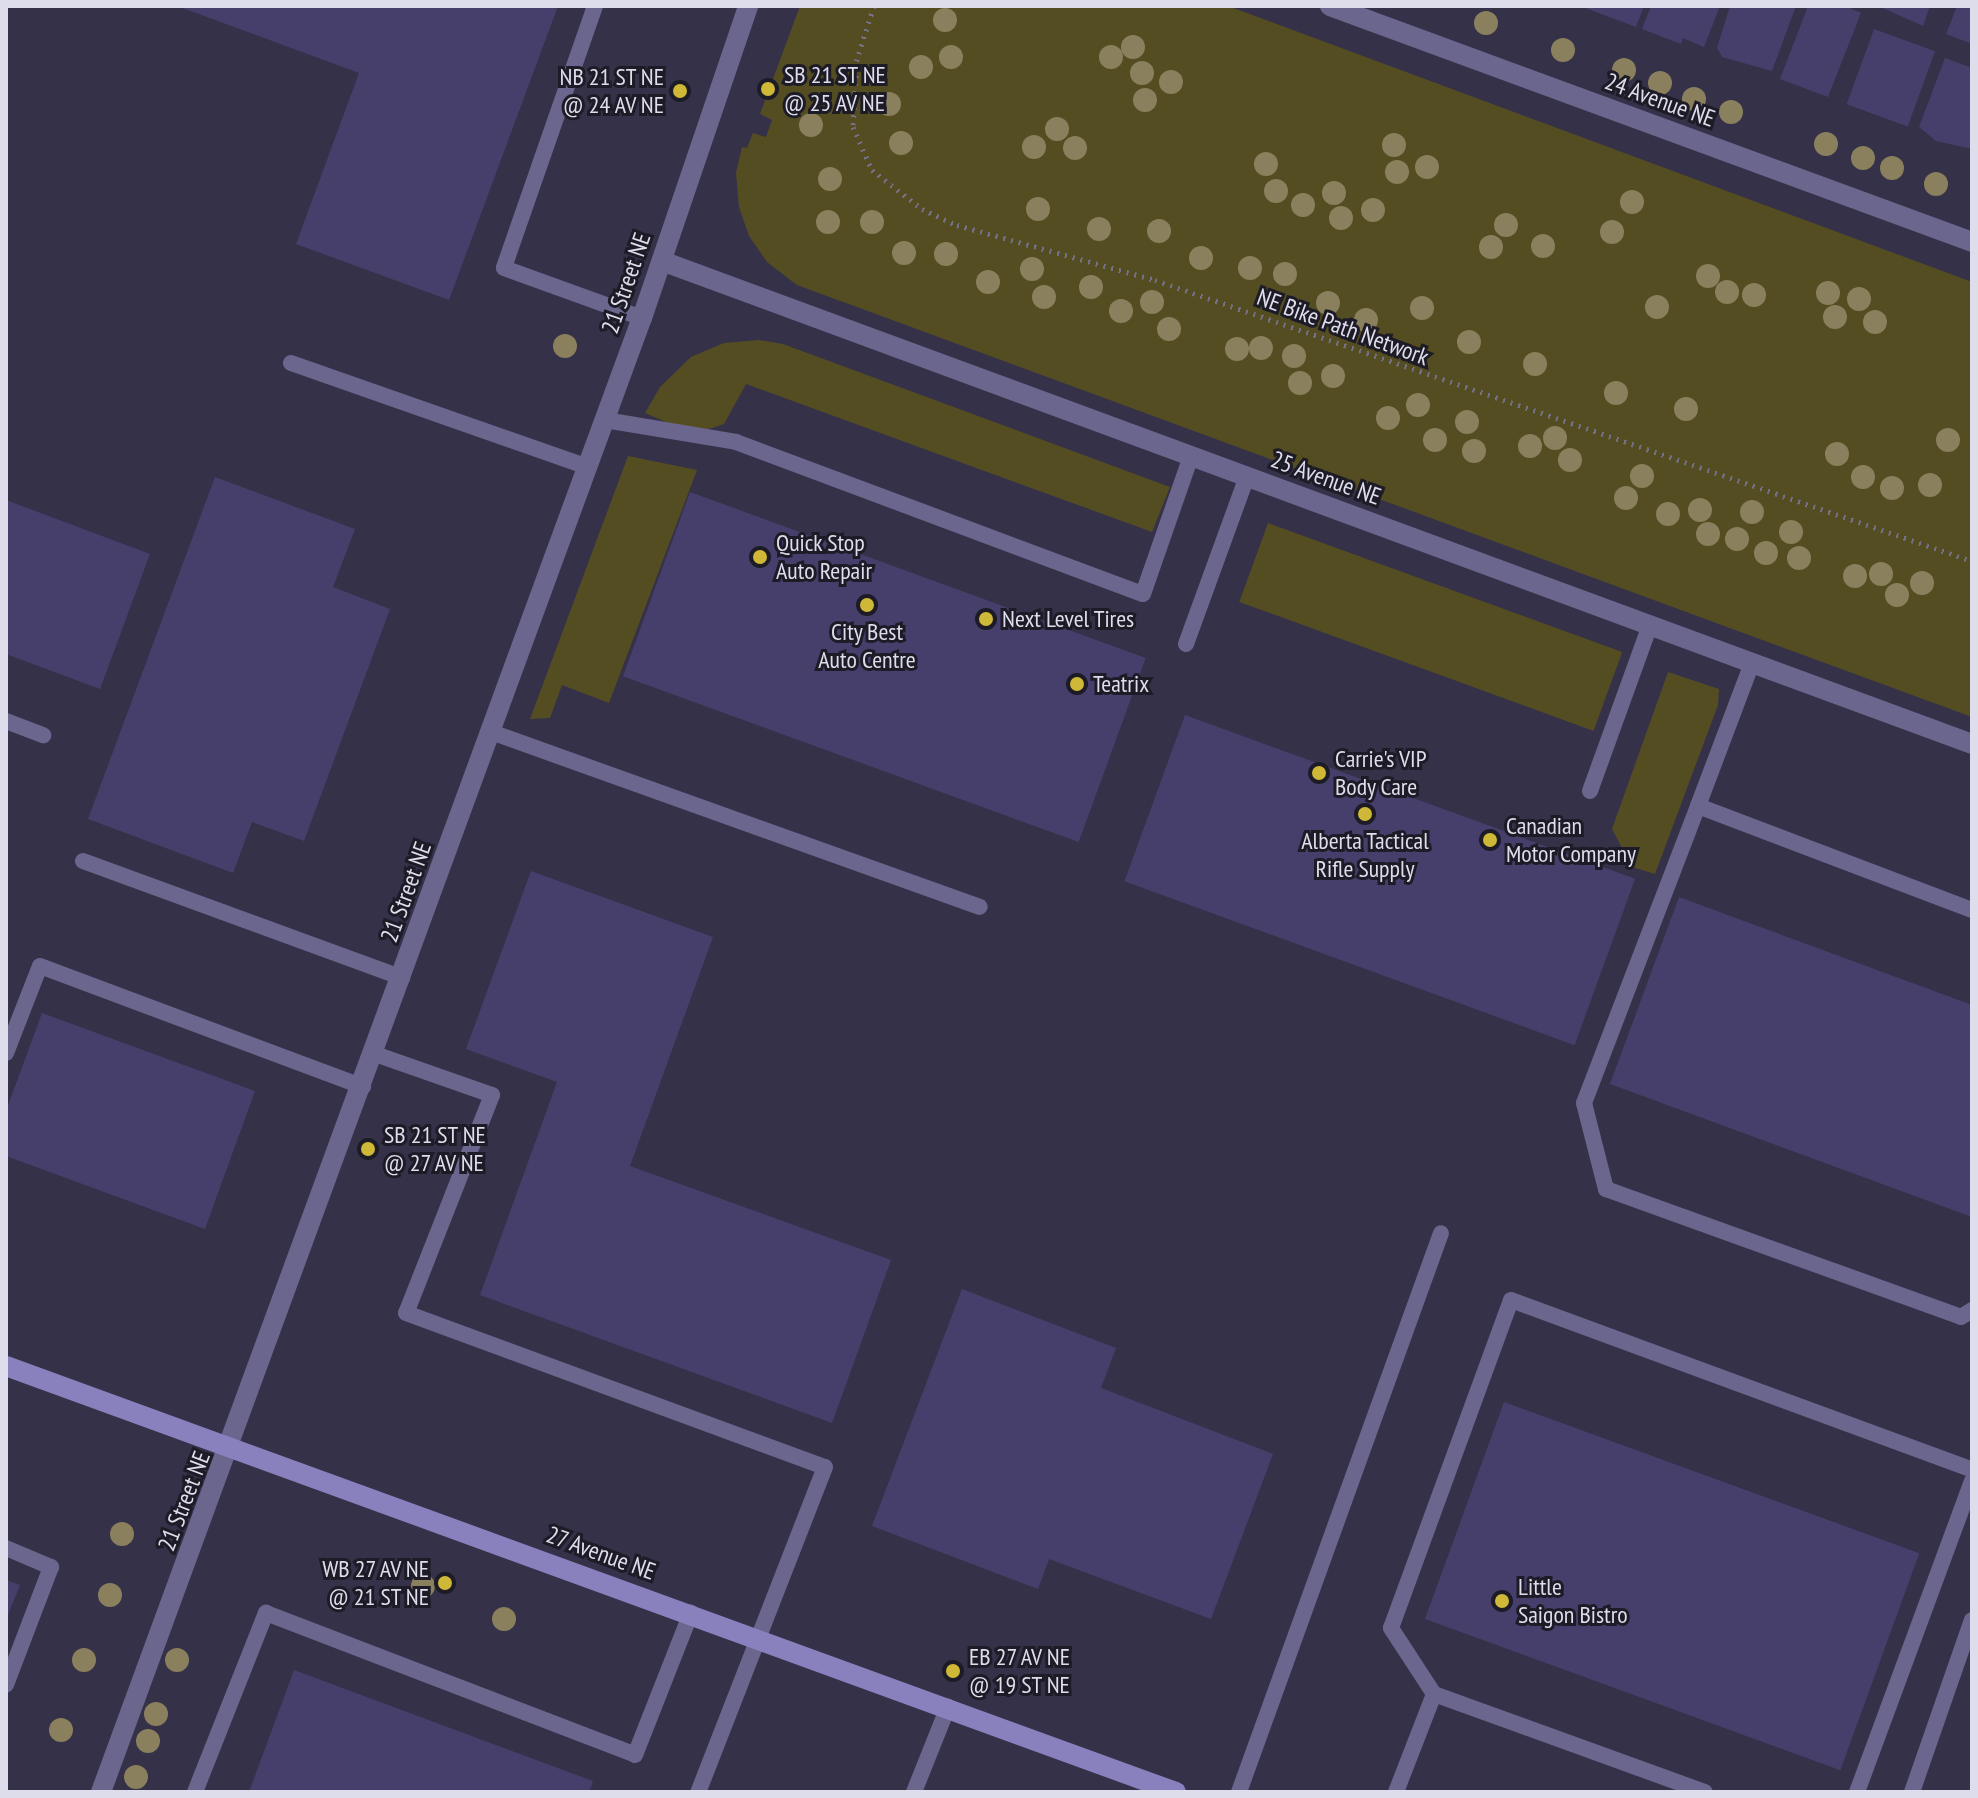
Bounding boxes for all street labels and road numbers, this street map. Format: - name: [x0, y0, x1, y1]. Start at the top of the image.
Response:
- street label: 24 Avenue NE: [1601, 67, 1719, 133]
- street label: 21 Street NE: [595, 229, 657, 337]
- street label: NE Bike Path Network: [1253, 283, 1433, 371]
- street label: 25 Avenue NE: [1267, 445, 1385, 511]
- street label: 21 Street NE: [375, 838, 437, 946]
- street label: 21 Street NE: [152, 1447, 216, 1555]
- street label: 27 Avenue NE: [542, 1520, 660, 1586]

